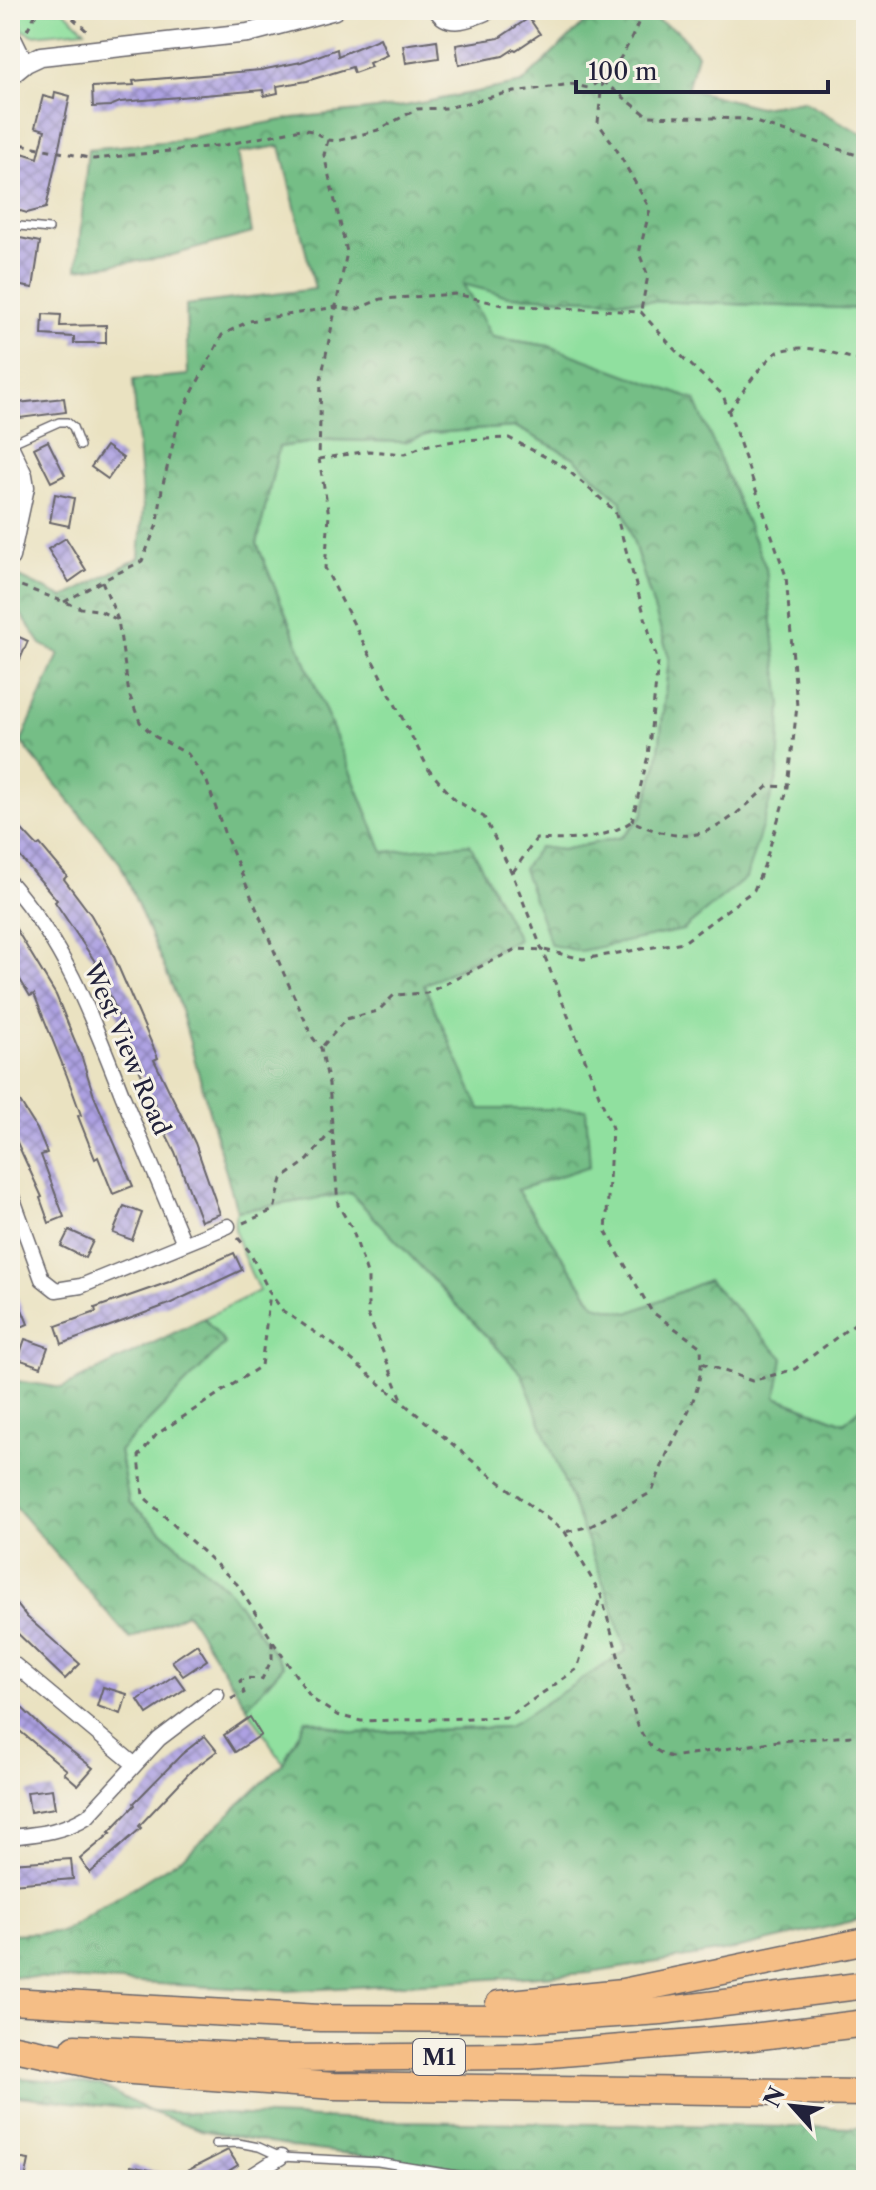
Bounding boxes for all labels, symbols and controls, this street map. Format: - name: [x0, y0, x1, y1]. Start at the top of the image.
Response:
- scale bar: [576, 44, 828, 94]
- text: 100 m: [588, 57, 657, 86]
- street label: West View Road: [78, 957, 177, 1140]
- road number: M1: [413, 2039, 465, 2075]
- north arrow: [752, 2066, 832, 2146]
- text: N: [758, 2082, 791, 2112]

